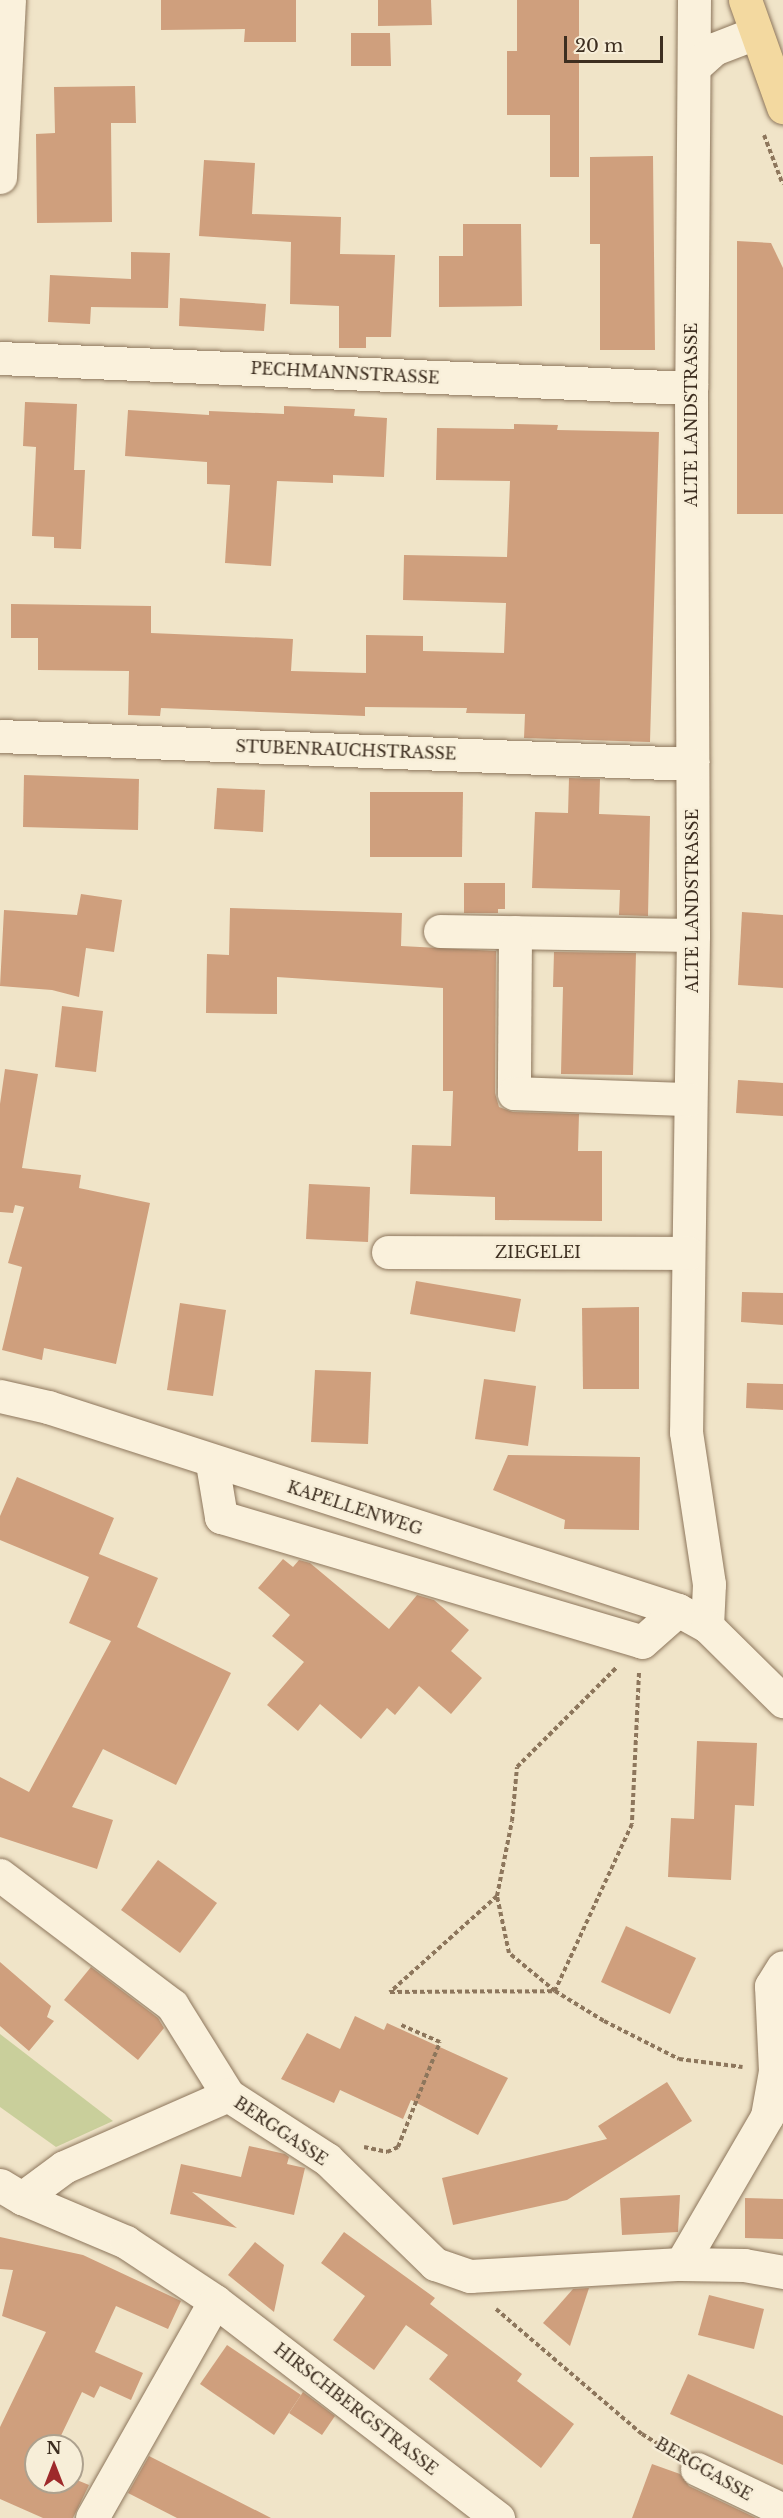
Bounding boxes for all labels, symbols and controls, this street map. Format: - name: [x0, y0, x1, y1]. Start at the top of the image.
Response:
- scale bar: [567, 24, 666, 62]
- text: 20 m: [575, 35, 623, 57]
- street label: ALTE LANDSTRASSE: [681, 323, 701, 507]
- street label: PECHMANNSTRASSE: [250, 358, 440, 388]
- street label: STUBENRAUCHSTRASSE: [235, 737, 457, 763]
- street label: ALTE LANDSTRASSE: [682, 809, 702, 993]
- street label: ZIEGELEI: [495, 1242, 581, 1262]
- street label: KAPELLENWEG: [285, 1477, 425, 1539]
- street label: BERGGASSE: [231, 2093, 331, 2169]
- street label: HIRSCHBERGSTRASSE: [270, 2339, 442, 2479]
- north arrow: [24, 2434, 84, 2494]
- street label: BERGGASSE: [652, 2434, 756, 2504]
- text: N: [46, 2438, 62, 2458]

